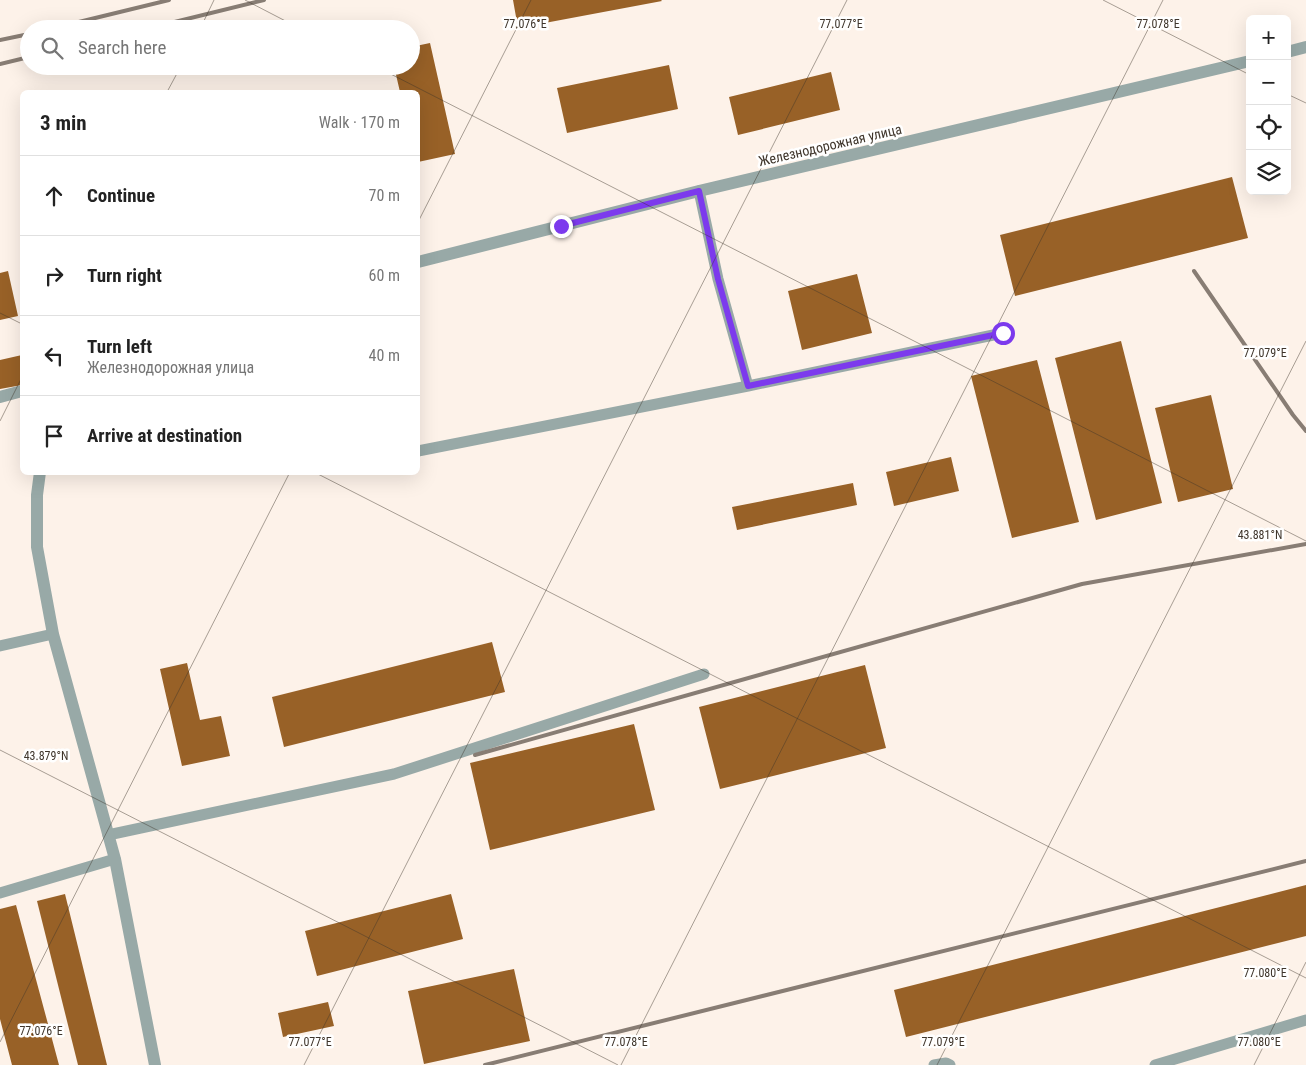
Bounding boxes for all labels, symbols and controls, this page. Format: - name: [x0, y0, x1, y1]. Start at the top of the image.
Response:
- map controls: [1246, 15, 1291, 195]
- button: +: [1246, 15, 1291, 60]
- text: 77.076°E: [503, 17, 547, 31]
- text: 77.077°E: [819, 17, 863, 31]
- text: 77.078°E: [1136, 17, 1180, 31]
- search box: [20, 20, 420, 75]
- icon: search: [38, 34, 66, 62]
- text: Search here: [78, 36, 166, 59]
- button: −: [1246, 60, 1291, 105]
- button: locate: [1246, 105, 1291, 150]
- text: 3 min: [40, 111, 87, 135]
- text: Walk · 170 m: [319, 113, 400, 132]
- street label: Железнодорожная улица: [757, 121, 903, 169]
- button: layers: [1246, 150, 1291, 195]
- icon: ahead: [40, 182, 68, 210]
- text: Continue: [87, 184, 155, 207]
- text: 70 m: [368, 186, 400, 205]
- route end: [550, 215, 573, 238]
- icon: right: [40, 262, 68, 290]
- text: Turn right: [87, 264, 162, 287]
- text: 60 m: [368, 266, 400, 285]
- route start: [992, 322, 1015, 345]
- text: Turn left: [87, 335, 152, 358]
- icon: left: [40, 342, 68, 370]
- text: 40 m: [368, 346, 400, 365]
- text: 77.079°E: [1243, 346, 1287, 360]
- text: Железнодорожная улица: [87, 358, 254, 377]
- icon: arrive: [40, 422, 68, 450]
- text: Arrive at destination: [87, 424, 242, 447]
- text: 43.881°N: [1238, 528, 1282, 542]
- text: 43.879°N: [24, 749, 68, 763]
- text: 77.080°E: [1243, 966, 1287, 980]
- text: 77.076°E: [19, 1024, 63, 1038]
- text: 77.077°E: [288, 1035, 332, 1049]
- text: 77.078°E: [604, 1035, 648, 1049]
- text: 77.079°E: [921, 1035, 965, 1049]
- text: 77.080°E: [1237, 1035, 1281, 1049]

